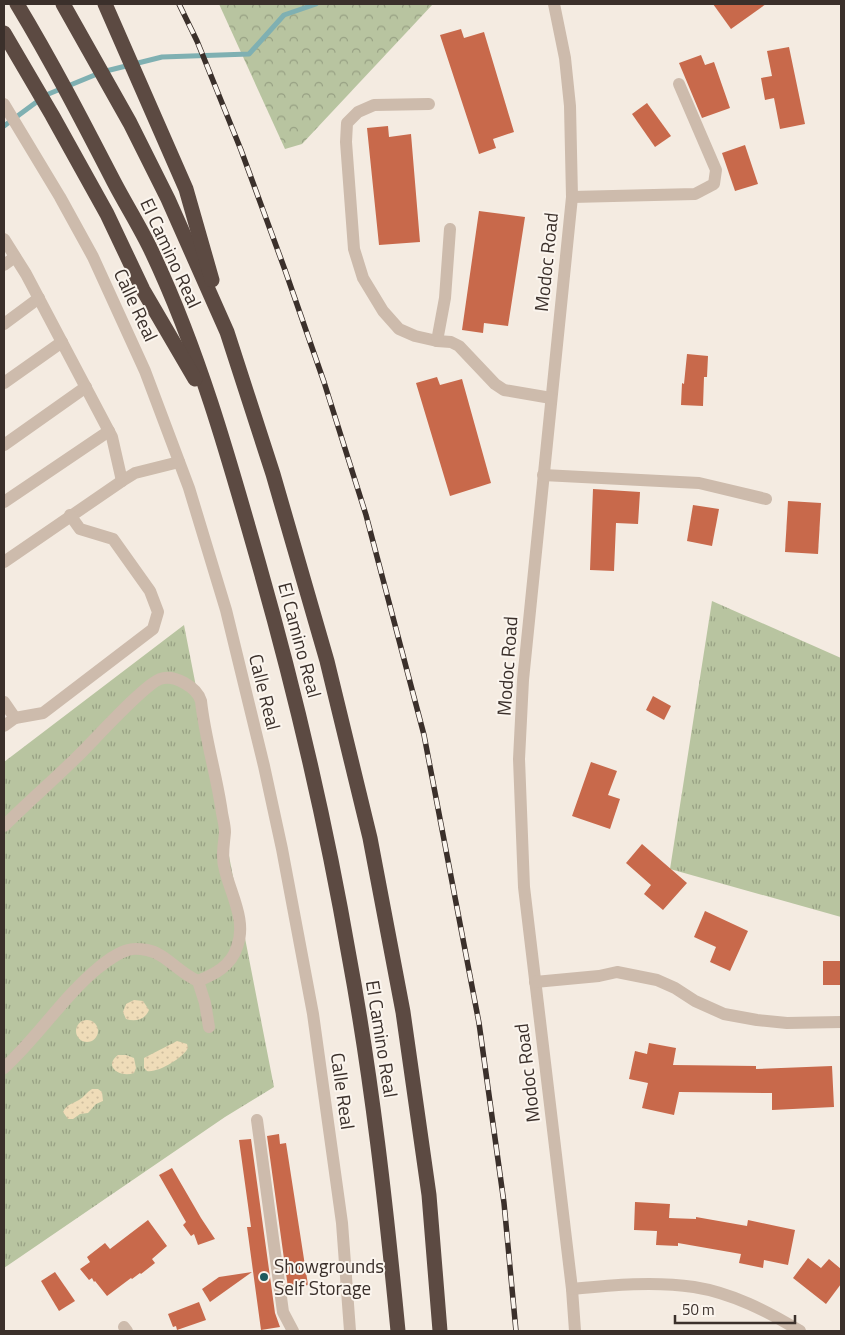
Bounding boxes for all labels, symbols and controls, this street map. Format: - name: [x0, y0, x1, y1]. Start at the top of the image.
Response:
- street label: El Camino Real: [133, 193, 210, 313]
- street label: Modoc Road: [526, 211, 565, 313]
- street label: Calle Real: [107, 264, 166, 346]
- street label: El Camino Real: [271, 579, 330, 701]
- street label: Modoc Road: [489, 615, 524, 717]
- street label: Calle Real: [242, 651, 289, 733]
- street label: El Camino Real: [359, 978, 406, 1100]
- street label: Modoc Road: [506, 1022, 547, 1124]
- street label: Calle Real: [324, 1051, 363, 1131]
- place label: Showgrounds Self Storage: [274, 1251, 384, 1302]
- marker: Showgrounds Self Storage: [258, 1271, 270, 1283]
- scale bar: [675, 1292, 795, 1324]
- text: 50 m: [682, 1298, 715, 1321]

